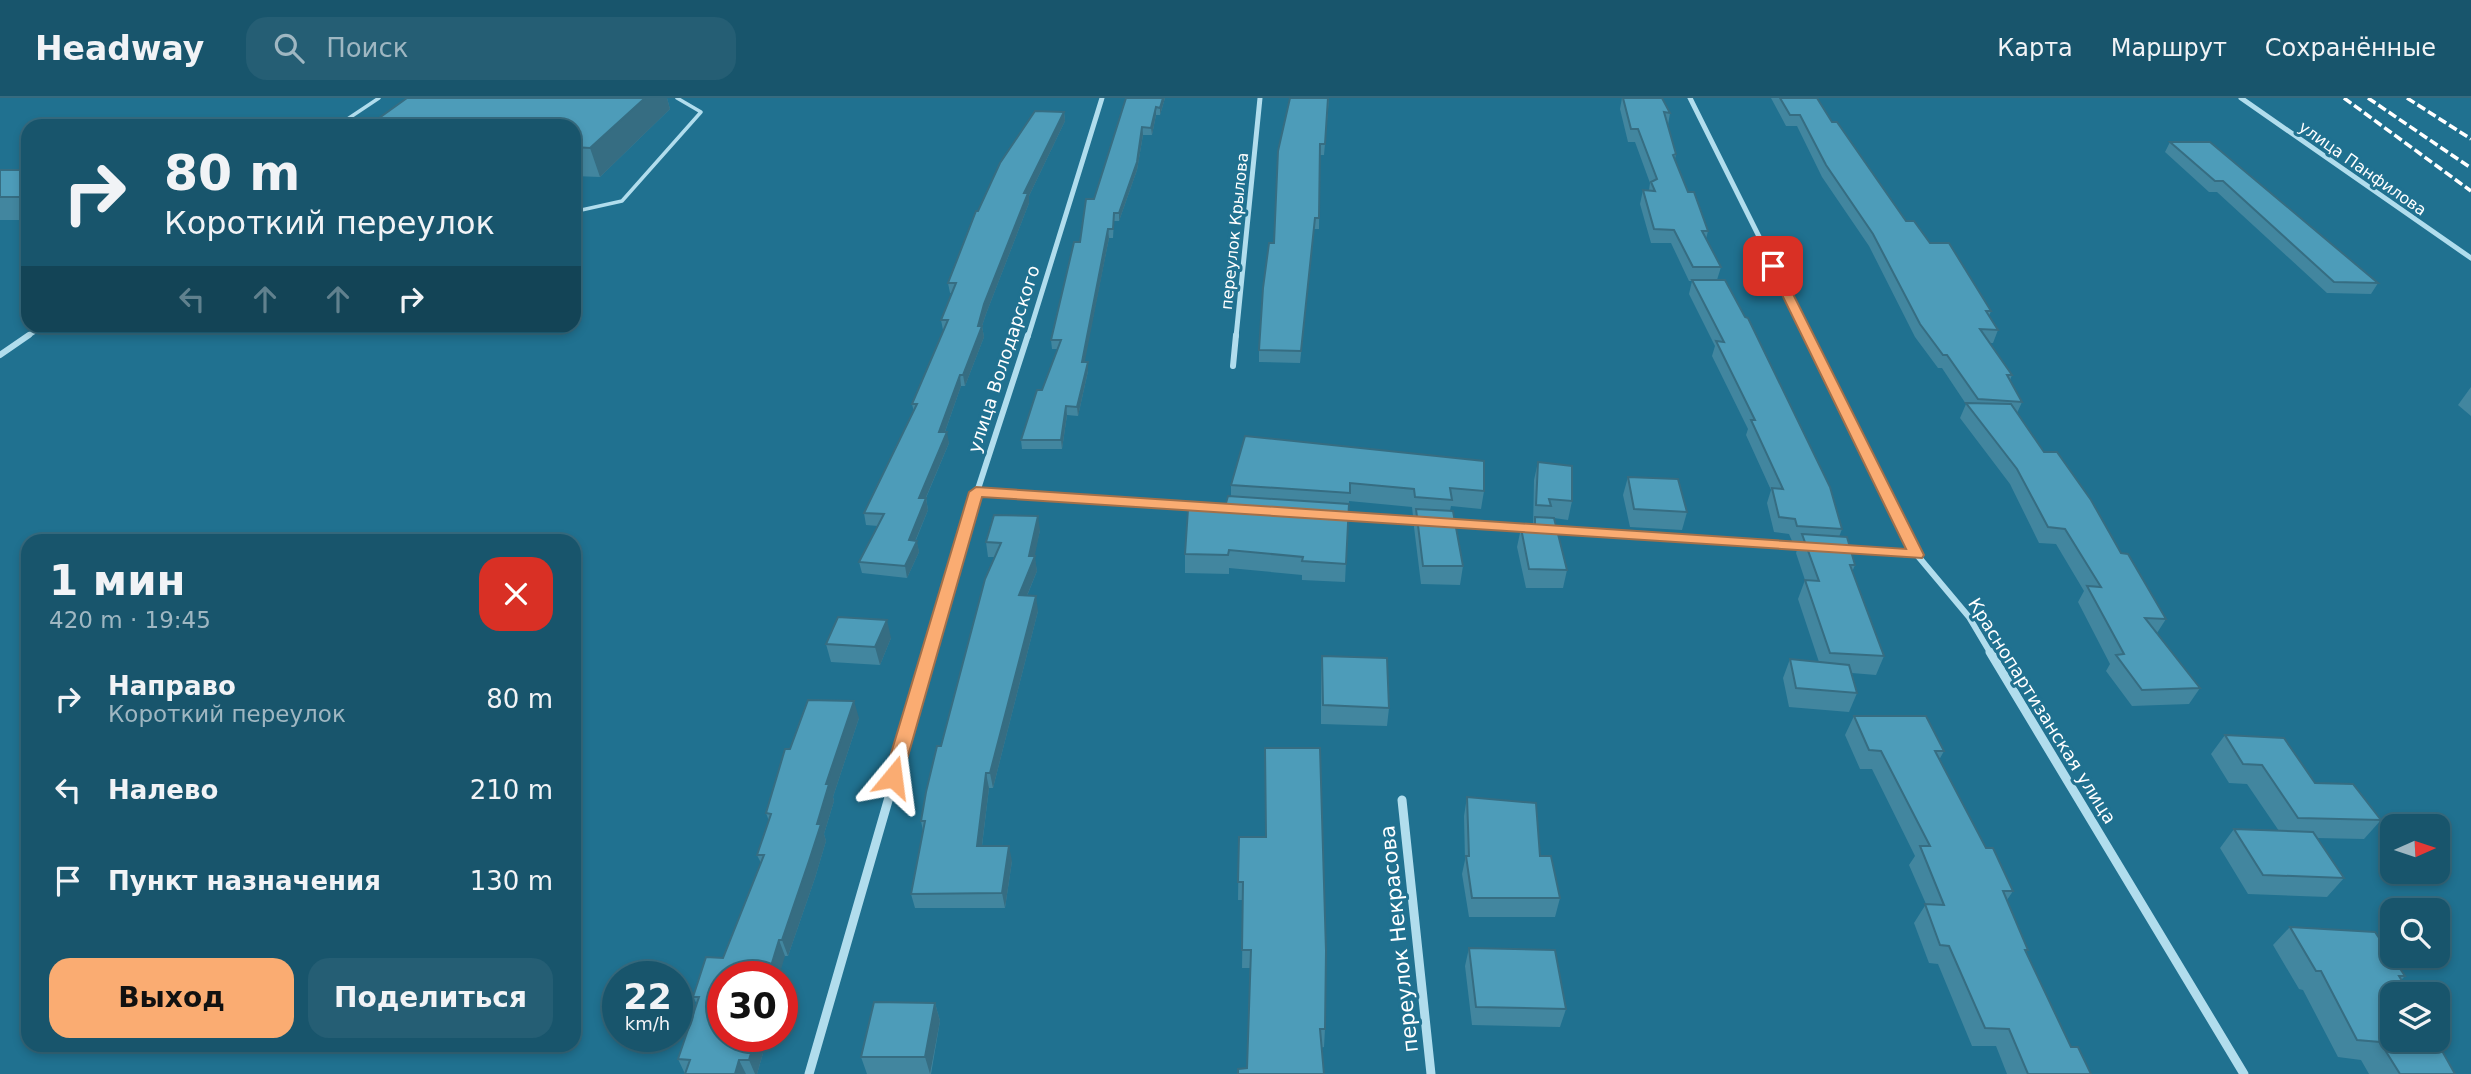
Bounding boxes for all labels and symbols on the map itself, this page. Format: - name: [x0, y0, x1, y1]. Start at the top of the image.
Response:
- street label: улица Панфилова: [2295, 117, 2430, 220]
- street label: переулок Крылова: [1217, 152, 1252, 311]
- pin: [1743, 236, 1803, 296]
- street label: улица Володарского: [963, 262, 1044, 455]
- street label: Краснопартизанская улица: [1964, 594, 2121, 827]
- position arrow: [856, 740, 930, 814]
- north arrow: [2380, 814, 2450, 884]
- street label: переулок Некрасова: [1375, 824, 1423, 1054]
- speed limit sign: 30: [707, 961, 798, 1052]

